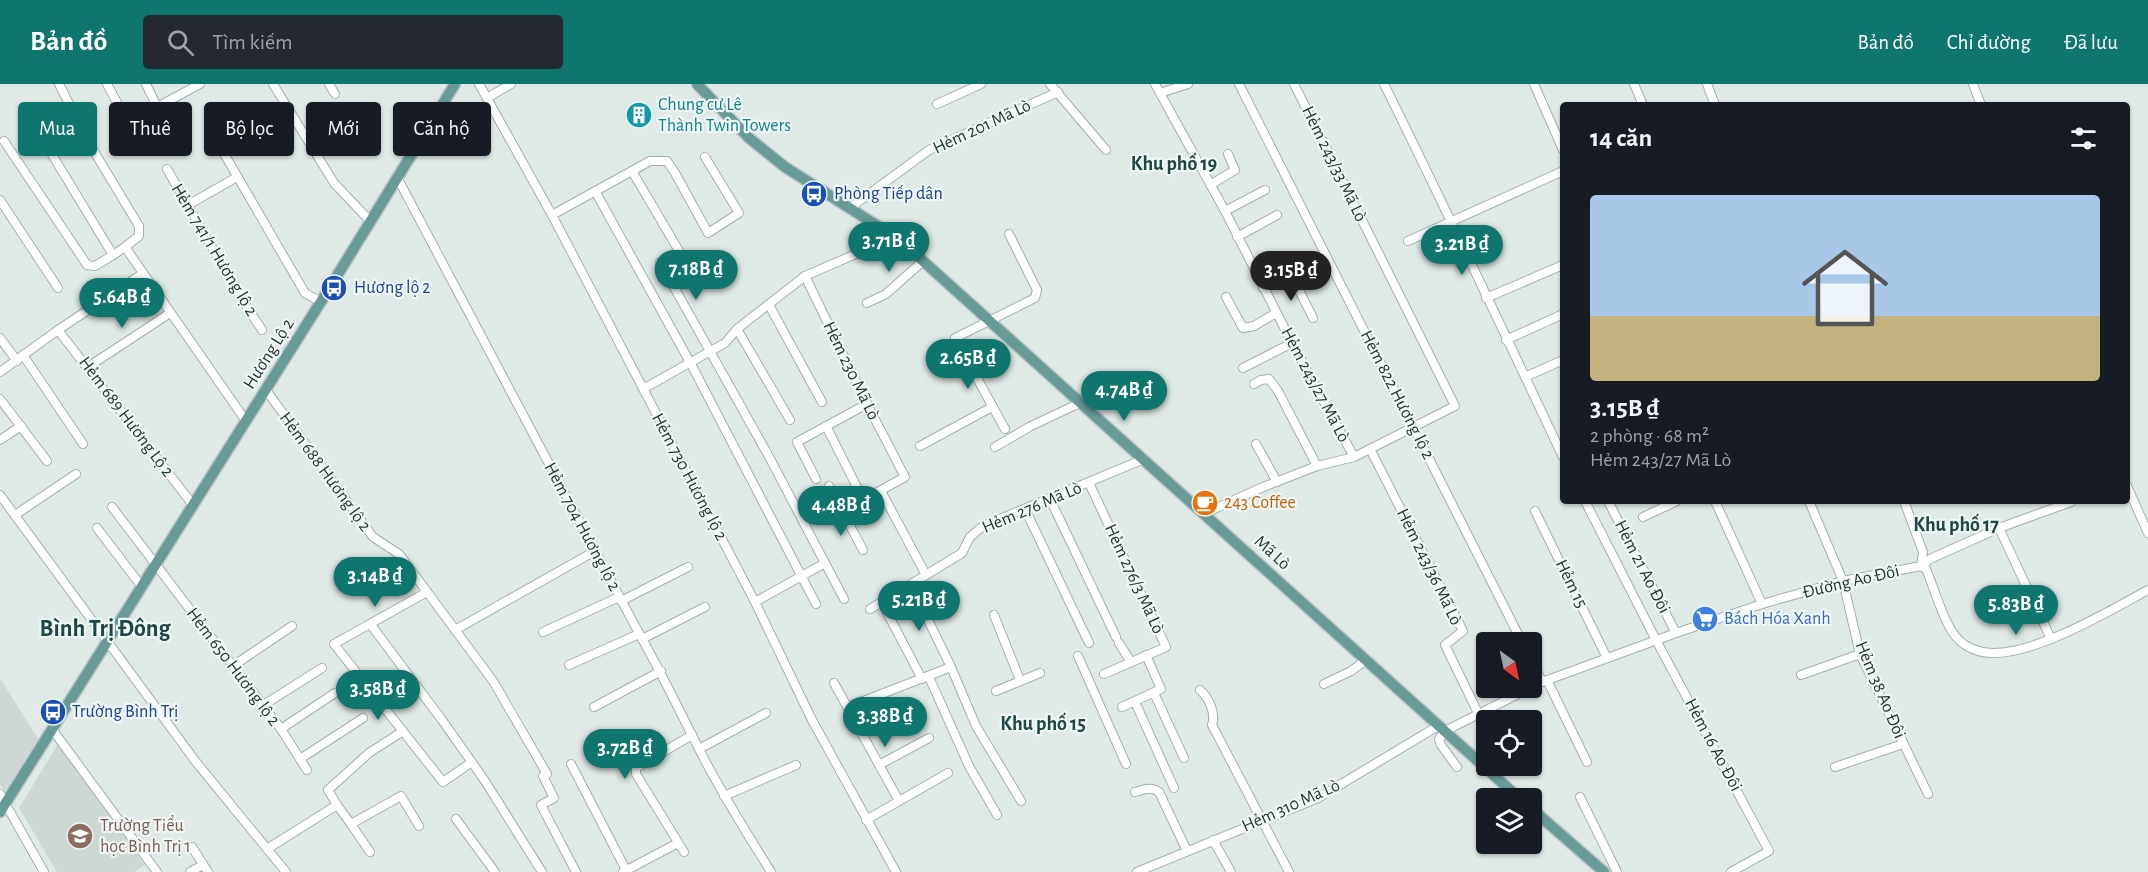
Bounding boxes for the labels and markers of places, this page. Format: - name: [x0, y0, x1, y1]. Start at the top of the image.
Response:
- place label: Chung cư Lê Thành Twin Towers: [658, 96, 791, 135]
- building icon: Chung cư Lê Thành Twin Towers: [624, 100, 654, 130]
- bus stop icon: Phòng Tiếp dân: [799, 179, 829, 209]
- place label: Phòng Tiếp dân: [834, 184, 943, 203]
- pin: 3.71B ₫: [834, 222, 944, 273]
- pin: 3.21B ₫: [1407, 225, 1517, 276]
- pin: 7.18B ₫: [641, 250, 751, 301]
- pin: 3.15B ₫: [1236, 251, 1346, 302]
- bus stop icon: Hương lộ 2: [319, 273, 349, 303]
- pin: 5.64B ₫: [67, 278, 177, 329]
- place label: Hương lộ 2: [354, 279, 430, 297]
- pin: 2.65B ₫: [913, 339, 1023, 390]
- pin: 4.74B ₫: [1069, 371, 1179, 422]
- pin: 4.48B ₫: [786, 486, 896, 537]
- cafe icon: 243 Coffee: [1190, 488, 1220, 518]
- place label: 243 Coffee: [1224, 494, 1296, 512]
- pin: 3.14B ₫: [320, 557, 430, 608]
- pin: 5.21B ₫: [864, 581, 974, 632]
- pin: 5.83B ₫: [1961, 585, 2071, 636]
- supermarket icon: Bách Hóa Xanh: [1690, 604, 1720, 634]
- place label: Bách Hóa Xanh: [1724, 610, 1831, 628]
- pin: 3.58B ₫: [323, 670, 433, 721]
- bus stop icon: Trường Bình Trị: [38, 697, 68, 727]
- pin: 3.38B ₫: [830, 697, 940, 748]
- place label: Trường Bình Trị: [72, 703, 178, 721]
- pin: 3.72B ₫: [570, 729, 680, 780]
- place label: Trường Tiểu học Bình Trị 1: [100, 815, 191, 856]
- school or university icon: Trường Tiểu học Bình Trị 1: [65, 821, 95, 851]

